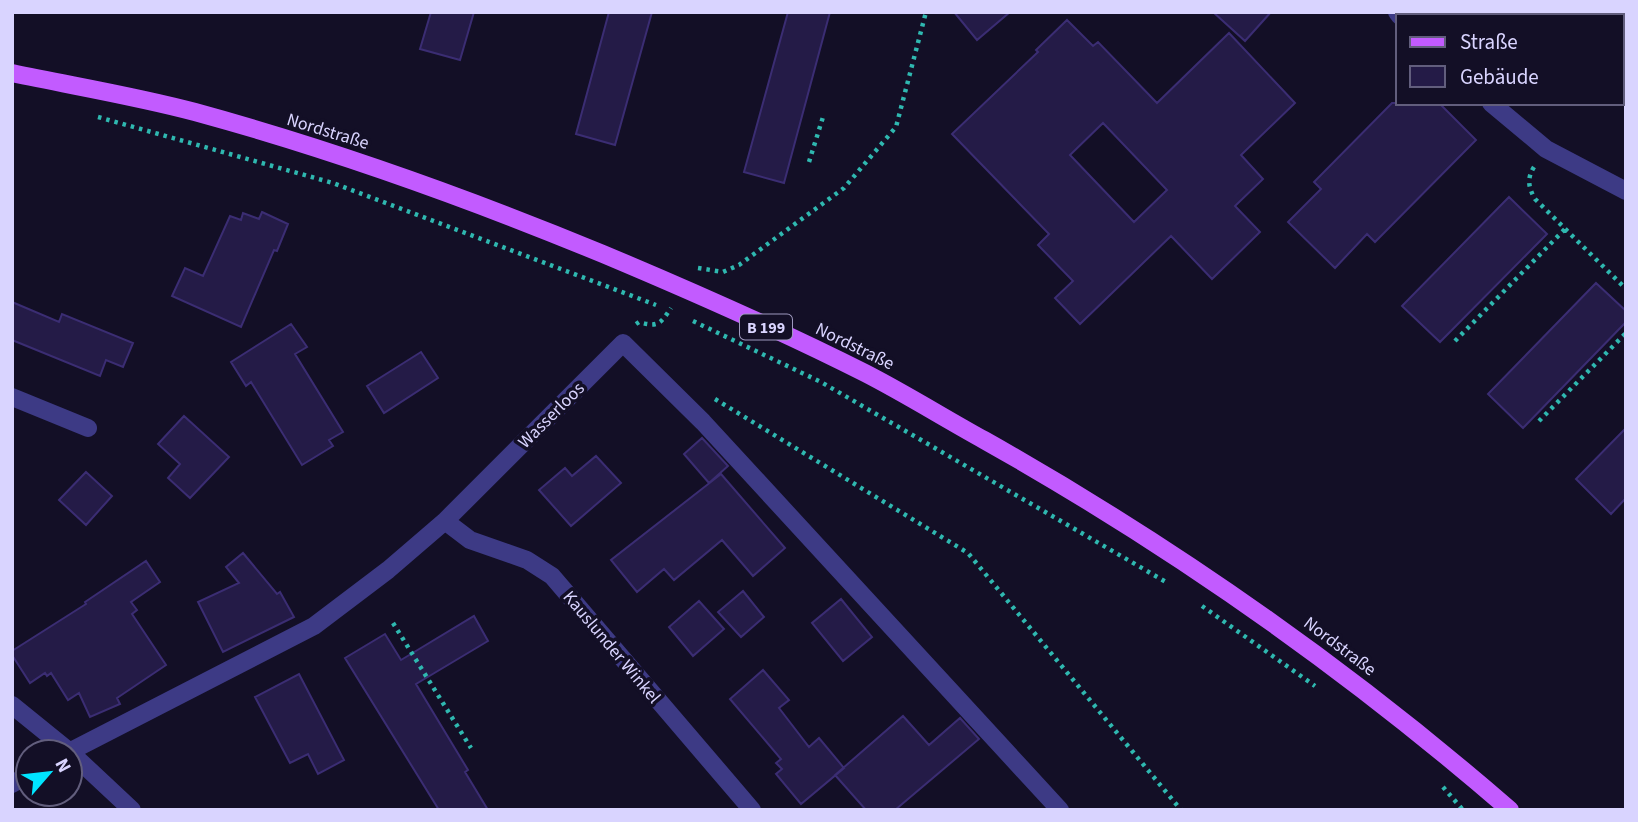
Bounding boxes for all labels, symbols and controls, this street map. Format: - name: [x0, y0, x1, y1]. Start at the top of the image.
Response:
- legend: [1396, 14, 1624, 105]
- text: Straße: [1460, 27, 1518, 57]
- text: Gebäude: [1460, 62, 1539, 92]
- street label: Nordstraße: [284, 107, 372, 156]
- road number: B 199: [740, 314, 792, 340]
- street label: Nordstraße: [811, 317, 898, 376]
- street label: Wasserloos: [513, 377, 590, 454]
- street label: Kauslunder Winkel: [557, 586, 666, 709]
- street label: Nordstraße: [1298, 611, 1381, 682]
- north arrow: [14, 738, 84, 808]
- text: N: [48, 754, 78, 778]

